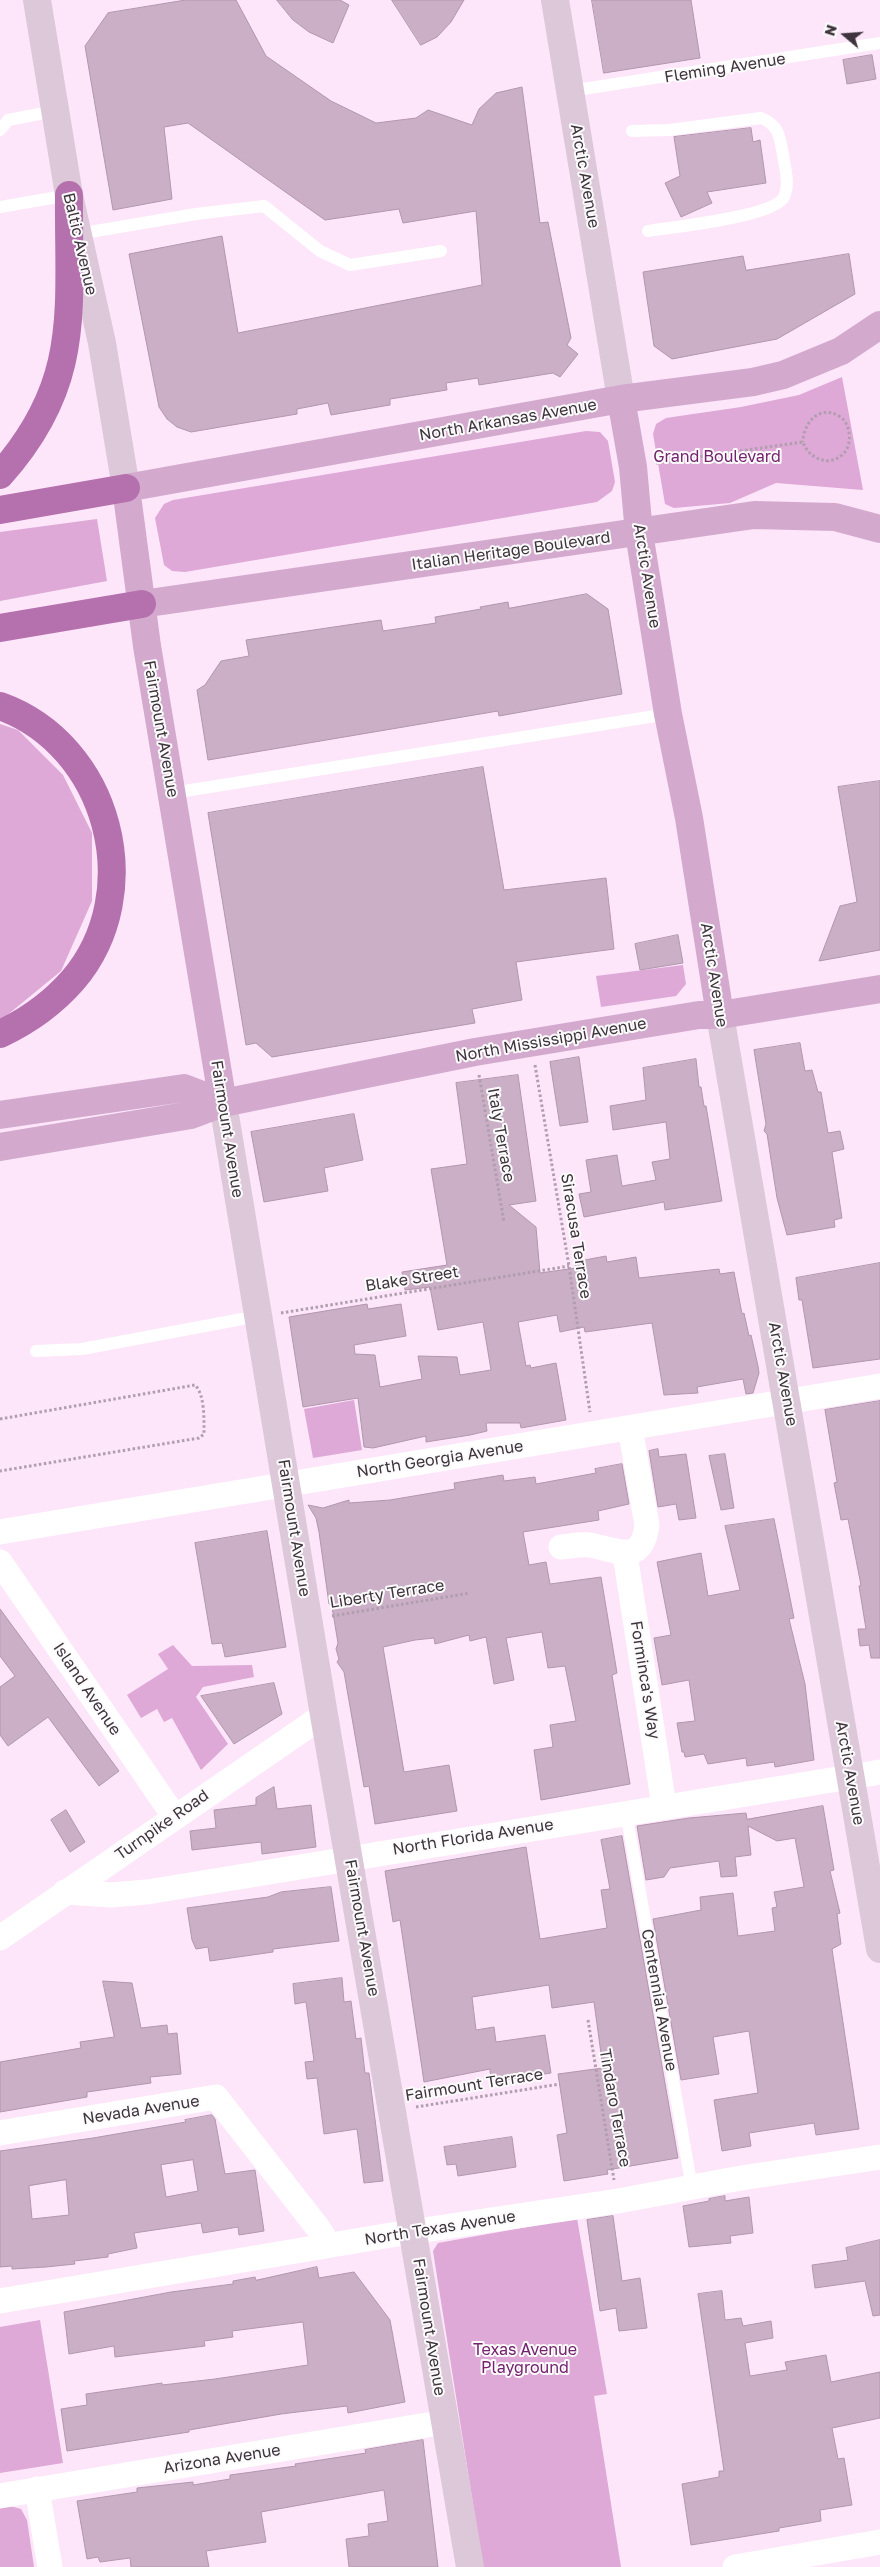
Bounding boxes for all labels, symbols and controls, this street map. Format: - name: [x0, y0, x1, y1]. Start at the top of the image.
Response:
- north arrow: [820, 10, 870, 60]
- text: N: [821, 23, 840, 38]
- street label: Fleming Avenue: [663, 49, 787, 87]
- street label: Arctic Avenue: [566, 122, 604, 230]
- street label: Baltic Avenue: [59, 191, 101, 297]
- street label: North Arkansas Avenue: [418, 395, 598, 445]
- park label: Grand Boulevard: [653, 447, 781, 467]
- street label: Arctic Avenue: [629, 522, 665, 630]
- street label: Italian Heritage Boulevard: [410, 528, 612, 574]
- street label: Fairmount Avenue: [139, 659, 183, 799]
- street label: Arctic Avenue: [696, 921, 732, 1029]
- street label: North Mississippi Avenue: [454, 1014, 648, 1066]
- street label: Fairmount Avenue: [207, 1059, 247, 1199]
- street label: Italy Terrace: [483, 1086, 519, 1184]
- street label: Siracusa Terrace: [557, 1172, 595, 1300]
- street label: Blake Street: [364, 1262, 460, 1296]
- street label: Arctic Avenue: [764, 1320, 802, 1428]
- street label: North Georgia Avenue: [355, 1436, 525, 1482]
- street label: Fairmount Avenue: [274, 1458, 314, 1598]
- street label: Liberty Terrace: [328, 1575, 446, 1613]
- street label: Forminca's Way: [626, 1619, 664, 1741]
- street label: Island Avenue: [49, 1639, 125, 1739]
- street label: Arctic Avenue: [831, 1719, 869, 1827]
- street label: Turnpike Road: [112, 1786, 212, 1864]
- street label: North Florida Avenue: [391, 1815, 555, 1859]
- street label: Fairmount Avenue: [340, 1858, 384, 1998]
- street label: Centennial Avenue: [637, 1927, 681, 2073]
- street label: Tindaro Terrace: [595, 2047, 635, 2169]
- street label: Fairmount Terrace: [404, 2065, 544, 2105]
- street label: Nevada Avenue: [81, 2091, 201, 2129]
- street label: North Texas Avenue: [363, 2207, 517, 2249]
- street label: Fairmount Avenue: [409, 2257, 449, 2397]
- park label: Texas Avenue Playground: [473, 2340, 577, 2378]
- street label: Arizona Avenue: [162, 2440, 282, 2478]

